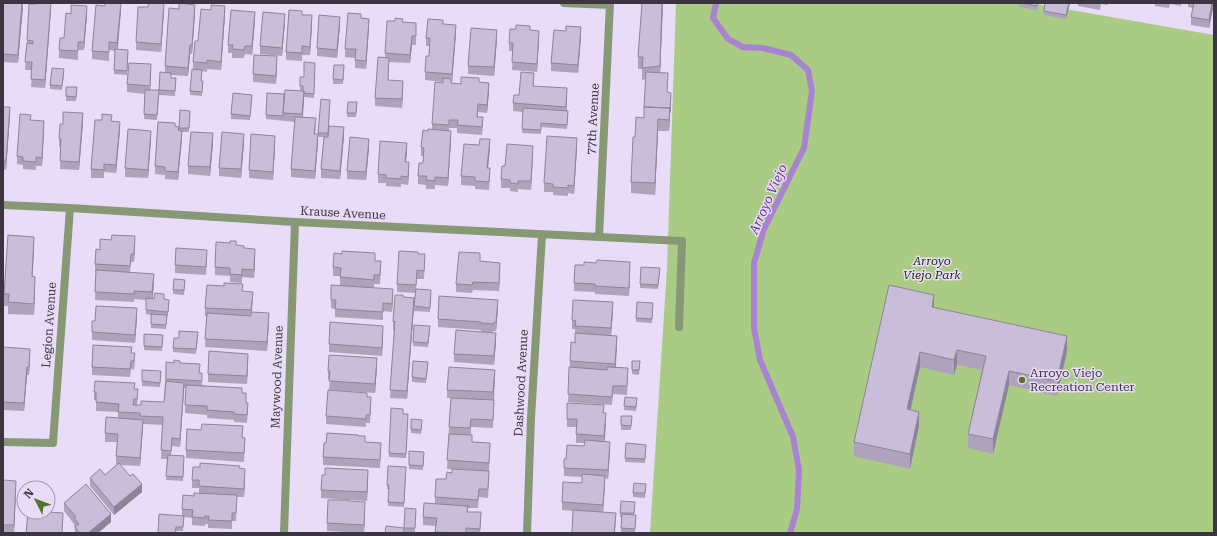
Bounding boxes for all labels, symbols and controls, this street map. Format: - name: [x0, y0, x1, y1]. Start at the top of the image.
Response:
- street label: 77th Avenue: [584, 82, 602, 155]
- water label: Arroyo Viejo: [746, 162, 790, 237]
- street label: Krause Avenue: [300, 204, 387, 222]
- park label: Arroyo Viejo Park: [903, 254, 961, 282]
- street label: Legion Avenue: [39, 281, 59, 368]
- street label: Maywood Avenue: [268, 325, 286, 429]
- street label: Dashwood Avenue: [511, 329, 531, 437]
- place label: Arroyo Viejo Recreation Center: [1030, 366, 1135, 394]
- marker: Arroyo Viejo Recreation Center: [1017, 375, 1027, 385]
- north arrow: [16, 480, 56, 520]
- text: N: [21, 486, 37, 501]

